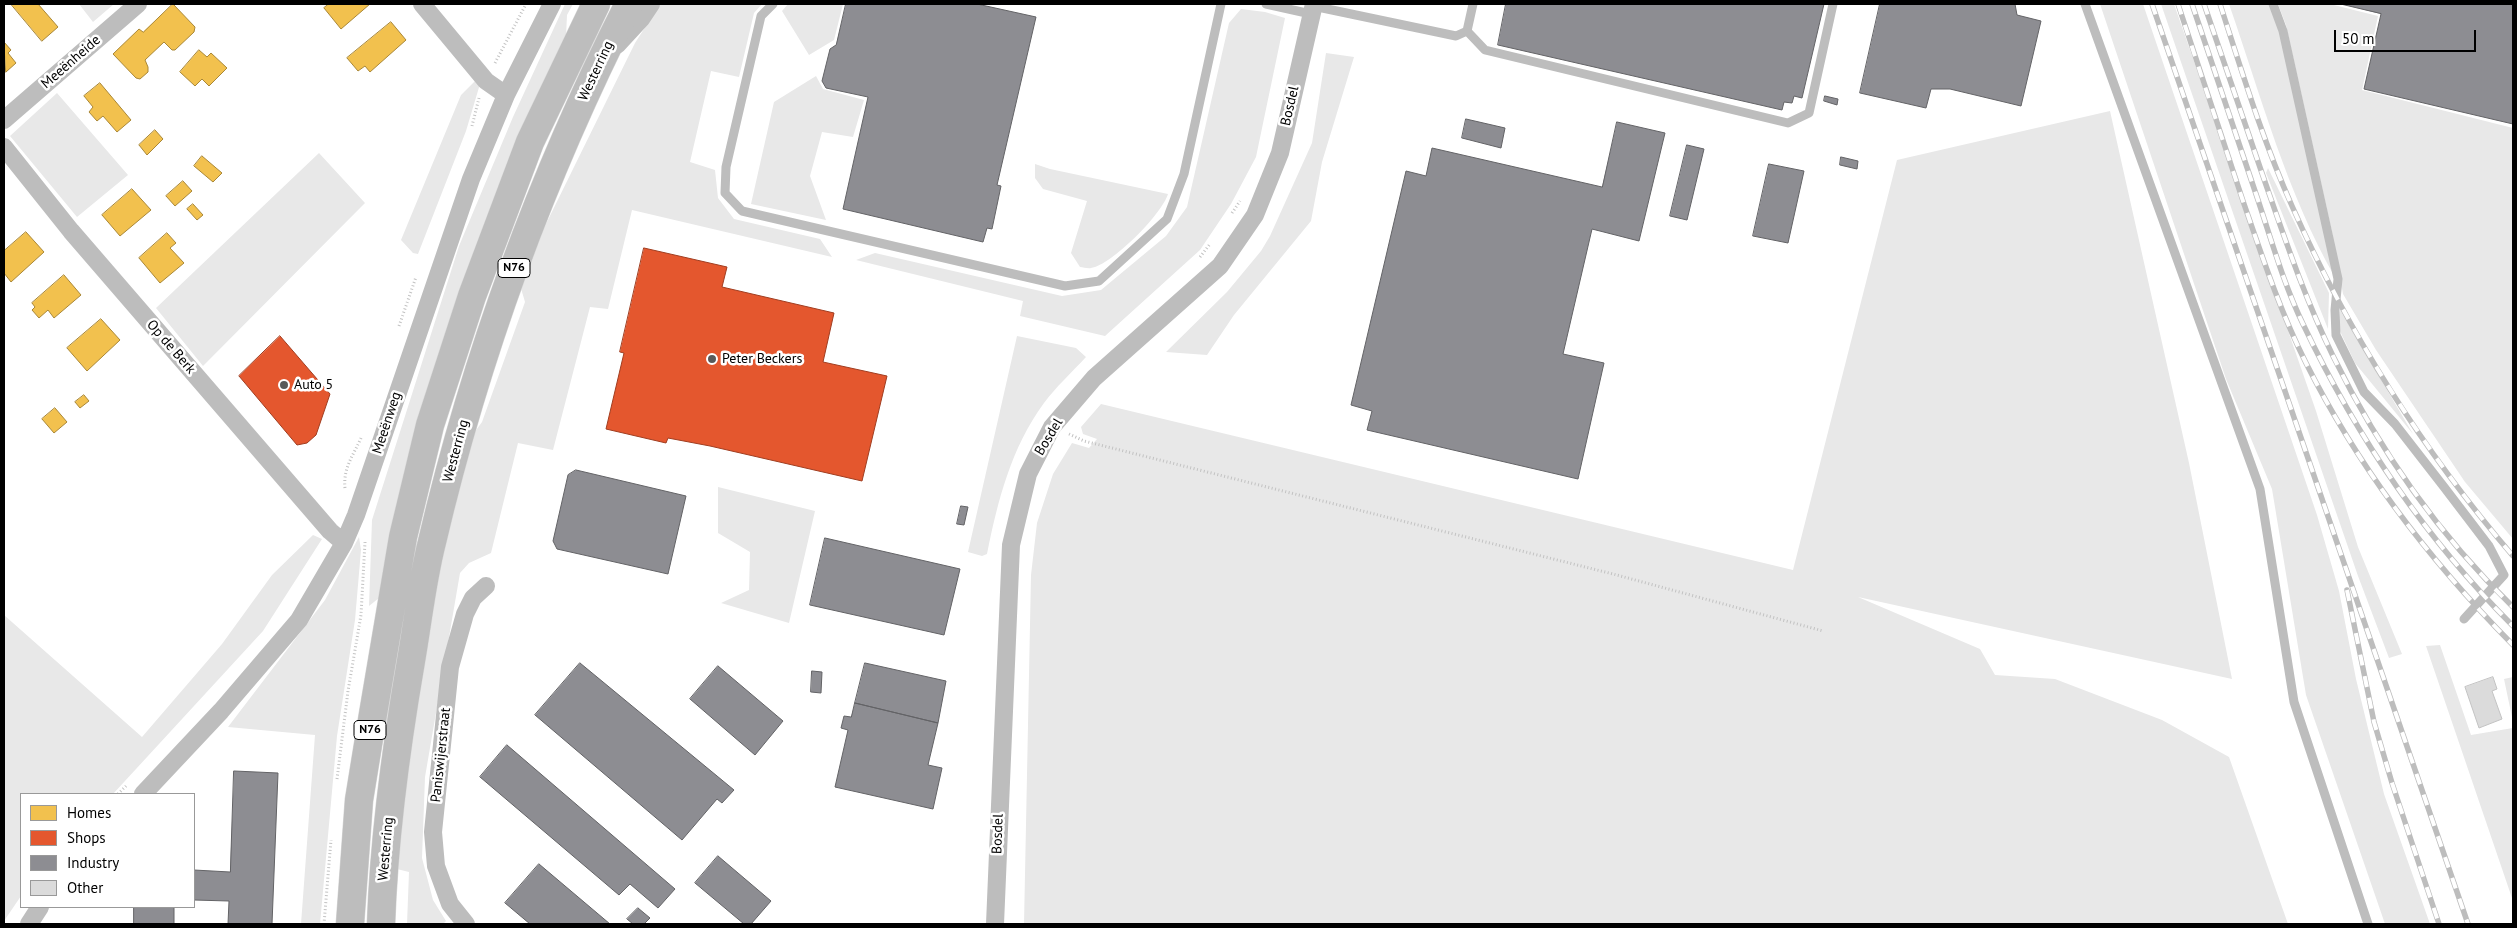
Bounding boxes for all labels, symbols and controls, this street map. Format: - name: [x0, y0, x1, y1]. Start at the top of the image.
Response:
- scale bar: [2337, 20, 2480, 52]
- text: 50 m: [2342, 29, 2375, 48]
- street label: Meeënheide: [38, 32, 104, 92]
- street label: Westerring: [575, 38, 617, 104]
- street label: Bosdel: [1277, 84, 1303, 128]
- road number: N76: [498, 258, 530, 278]
- street label: Op de Berk: [143, 317, 199, 377]
- place label: Peter Beckers: [722, 351, 802, 367]
- marker: Peter Beckers: [706, 353, 718, 365]
- place label: Auto 5: [294, 377, 333, 393]
- marker: Auto 5: [278, 379, 290, 391]
- street label: Meeënweg: [369, 390, 405, 456]
- street label: Bosdel: [1031, 415, 1067, 459]
- street label: Westerring: [440, 418, 472, 484]
- street label: Paniswijerstraat: [428, 707, 454, 803]
- road number: N76: [354, 720, 386, 740]
- legend: [20, 793, 195, 908]
- text: Homes: [67, 803, 111, 822]
- street label: Bosdel: [989, 814, 1007, 854]
- street label: Westerring: [375, 816, 397, 882]
- text: Shops: [67, 828, 106, 847]
- text: Industry: [67, 853, 119, 872]
- text: Other: [67, 878, 103, 897]

